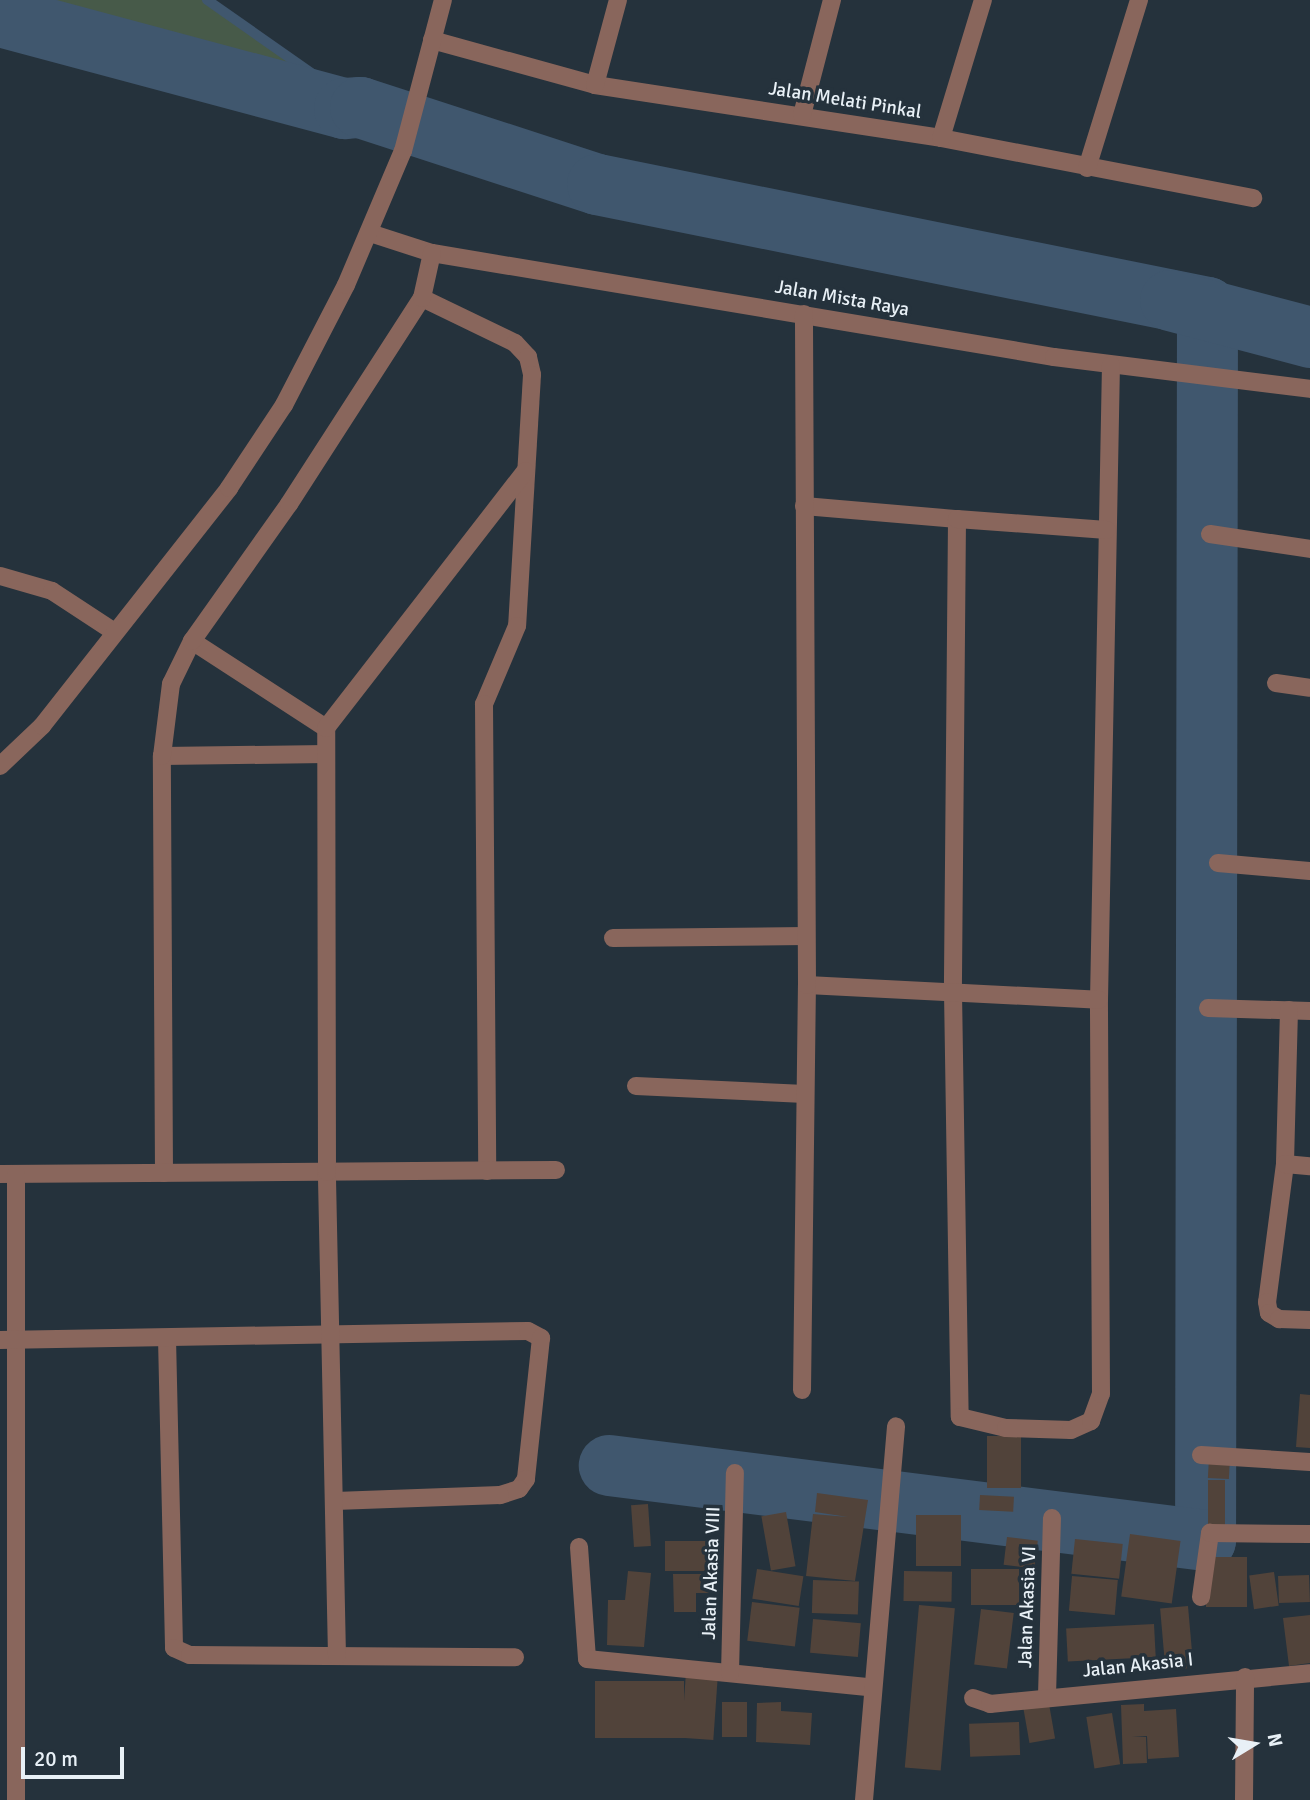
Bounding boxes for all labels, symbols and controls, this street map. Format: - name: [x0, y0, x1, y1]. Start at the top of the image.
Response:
- street label: Jalan Melati Pinkal: [767, 78, 923, 124]
- street label: Jalan Mista Raya: [773, 276, 911, 322]
- street label: Jalan Akasia VIII: [698, 1506, 726, 1640]
- street label: Jalan Akasia VI: [1014, 1546, 1042, 1668]
- street label: Jalan Akasia I: [1082, 1649, 1194, 1683]
- north arrow: [1219, 1709, 1289, 1779]
- text: N: [1262, 1731, 1288, 1749]
- scale bar: [24, 1734, 128, 1778]
- text: 20 m: [34, 1746, 78, 1772]

